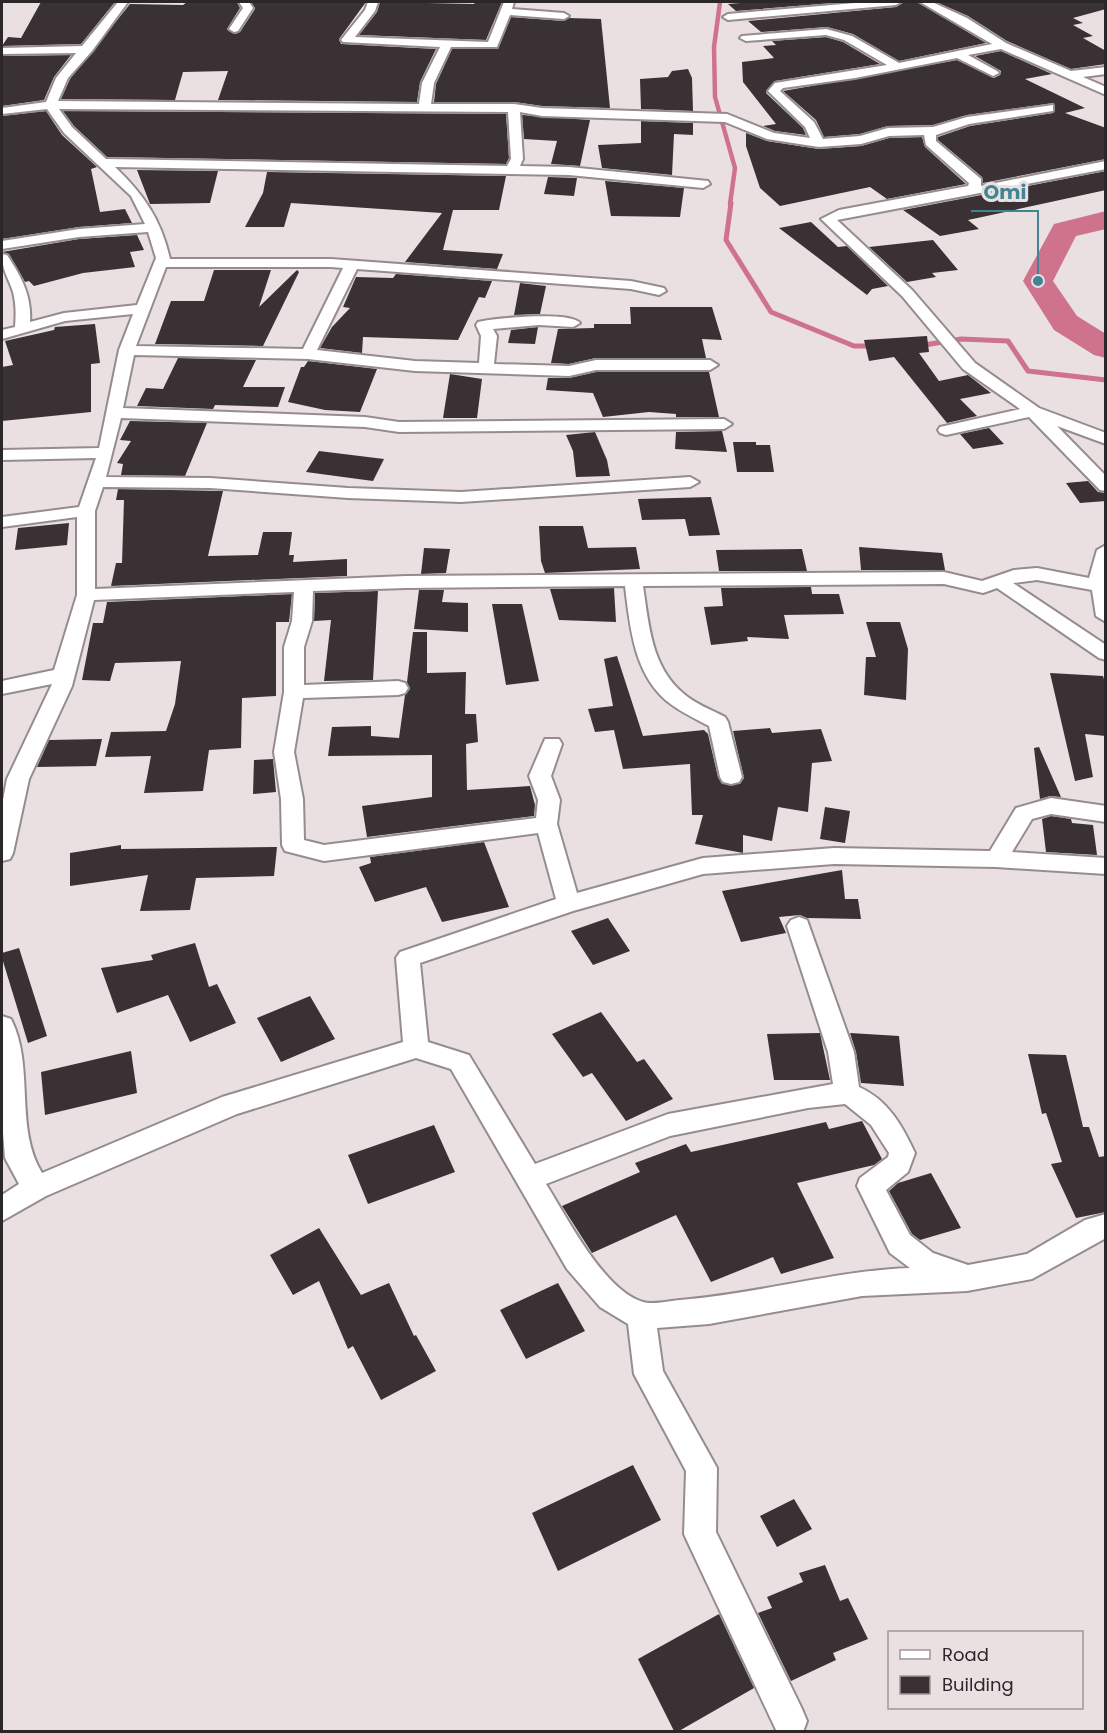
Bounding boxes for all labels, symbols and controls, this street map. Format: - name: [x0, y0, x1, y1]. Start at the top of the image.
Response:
- callout: Omi: [971, 173, 1038, 211]
- text: Omi: [984, 178, 1026, 206]
- legend: [888, 1631, 1083, 1709]
- text: Road: [942, 1642, 989, 1667]
- text: Building: [942, 1672, 1014, 1697]

